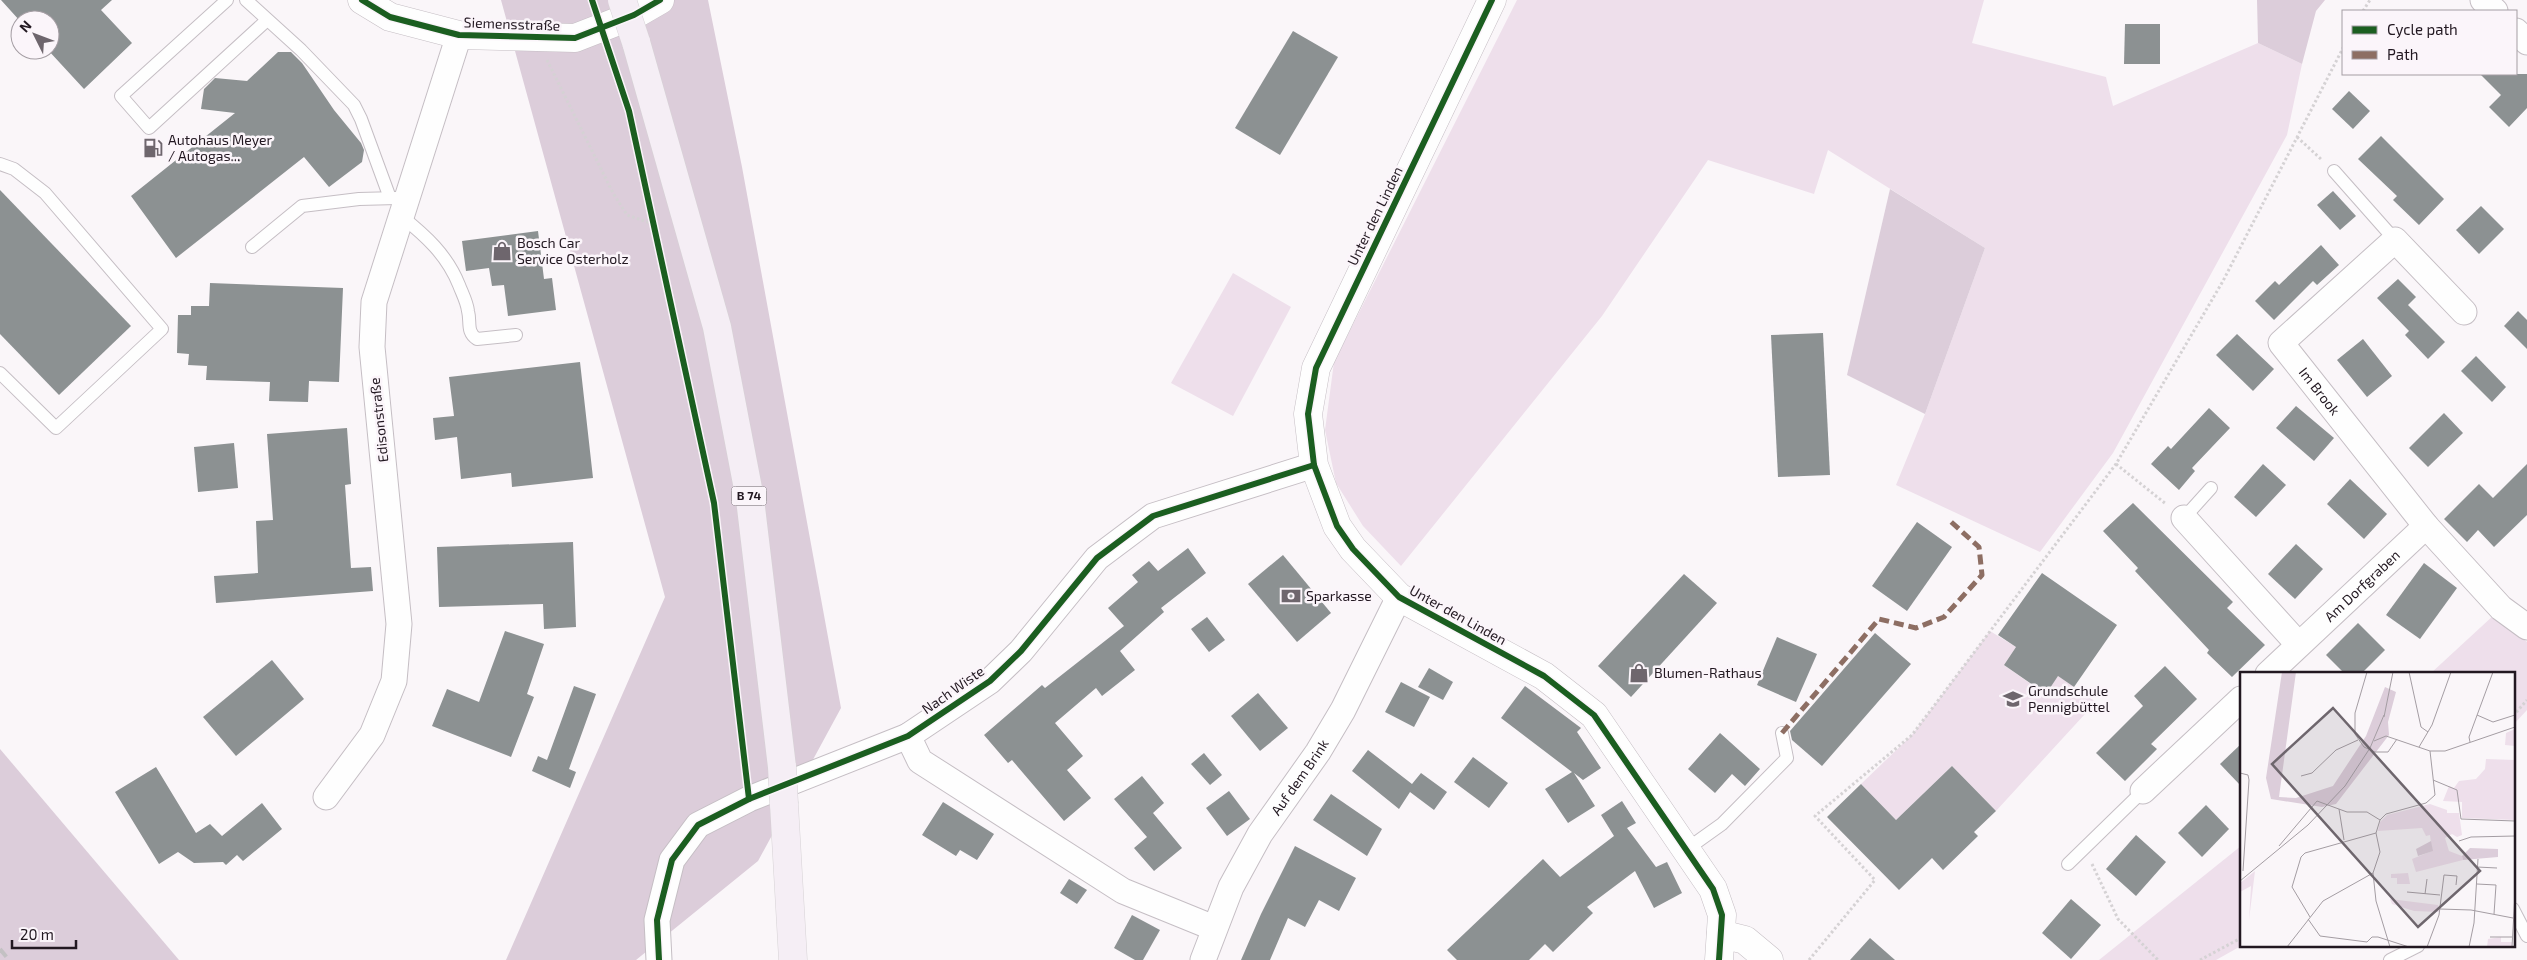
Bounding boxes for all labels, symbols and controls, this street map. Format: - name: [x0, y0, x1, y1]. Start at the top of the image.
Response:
- north arrow: [10, 10, 60, 60]
- legend: [2342, 10, 2517, 75]
- street label: Siemensstraße: [463, 13, 561, 34]
- text: N: [15, 17, 35, 35]
- text: Cycle path: [2387, 20, 2458, 38]
- text: Path: [2387, 45, 2418, 63]
- place label: Autohaus Meyer / Autogas...: [168, 131, 273, 164]
- fuel station icon: Autohaus Meyer / Autogas...: [142, 137, 164, 159]
- street label: Unter den Linden: [1343, 164, 1406, 268]
- place label: Bosch Car Service Osterholz: [517, 234, 629, 267]
- shop icon: Bosch Car Service Osterholz: [491, 240, 513, 262]
- street label: Im Brook: [2296, 364, 2344, 418]
- street label: Edisonstraße: [366, 377, 391, 463]
- road number: B 74: [732, 486, 766, 506]
- street label: Am Dorfgraben: [2321, 546, 2403, 625]
- street label: Unter den Linden: [1407, 581, 1510, 648]
- bank icon: Sparkasse: [1280, 585, 1302, 607]
- place label: Sparkasse: [1306, 587, 1372, 604]
- street label: Nach Wiste: [918, 662, 987, 717]
- shop icon: Blumen-Rathaus: [1628, 662, 1650, 684]
- place label: Blumen-Rathaus: [1654, 664, 1762, 681]
- inset map: [2240, 672, 2514, 948]
- place label: Grundschule Pennigbüttel: [2028, 682, 2110, 715]
- school or university icon: Grundschule Pennigbüttel: [2002, 688, 2024, 710]
- street label: Auf dem Brink: [1267, 736, 1332, 818]
- scale bar: [12, 918, 76, 950]
- text: 20 m: [20, 925, 54, 943]

